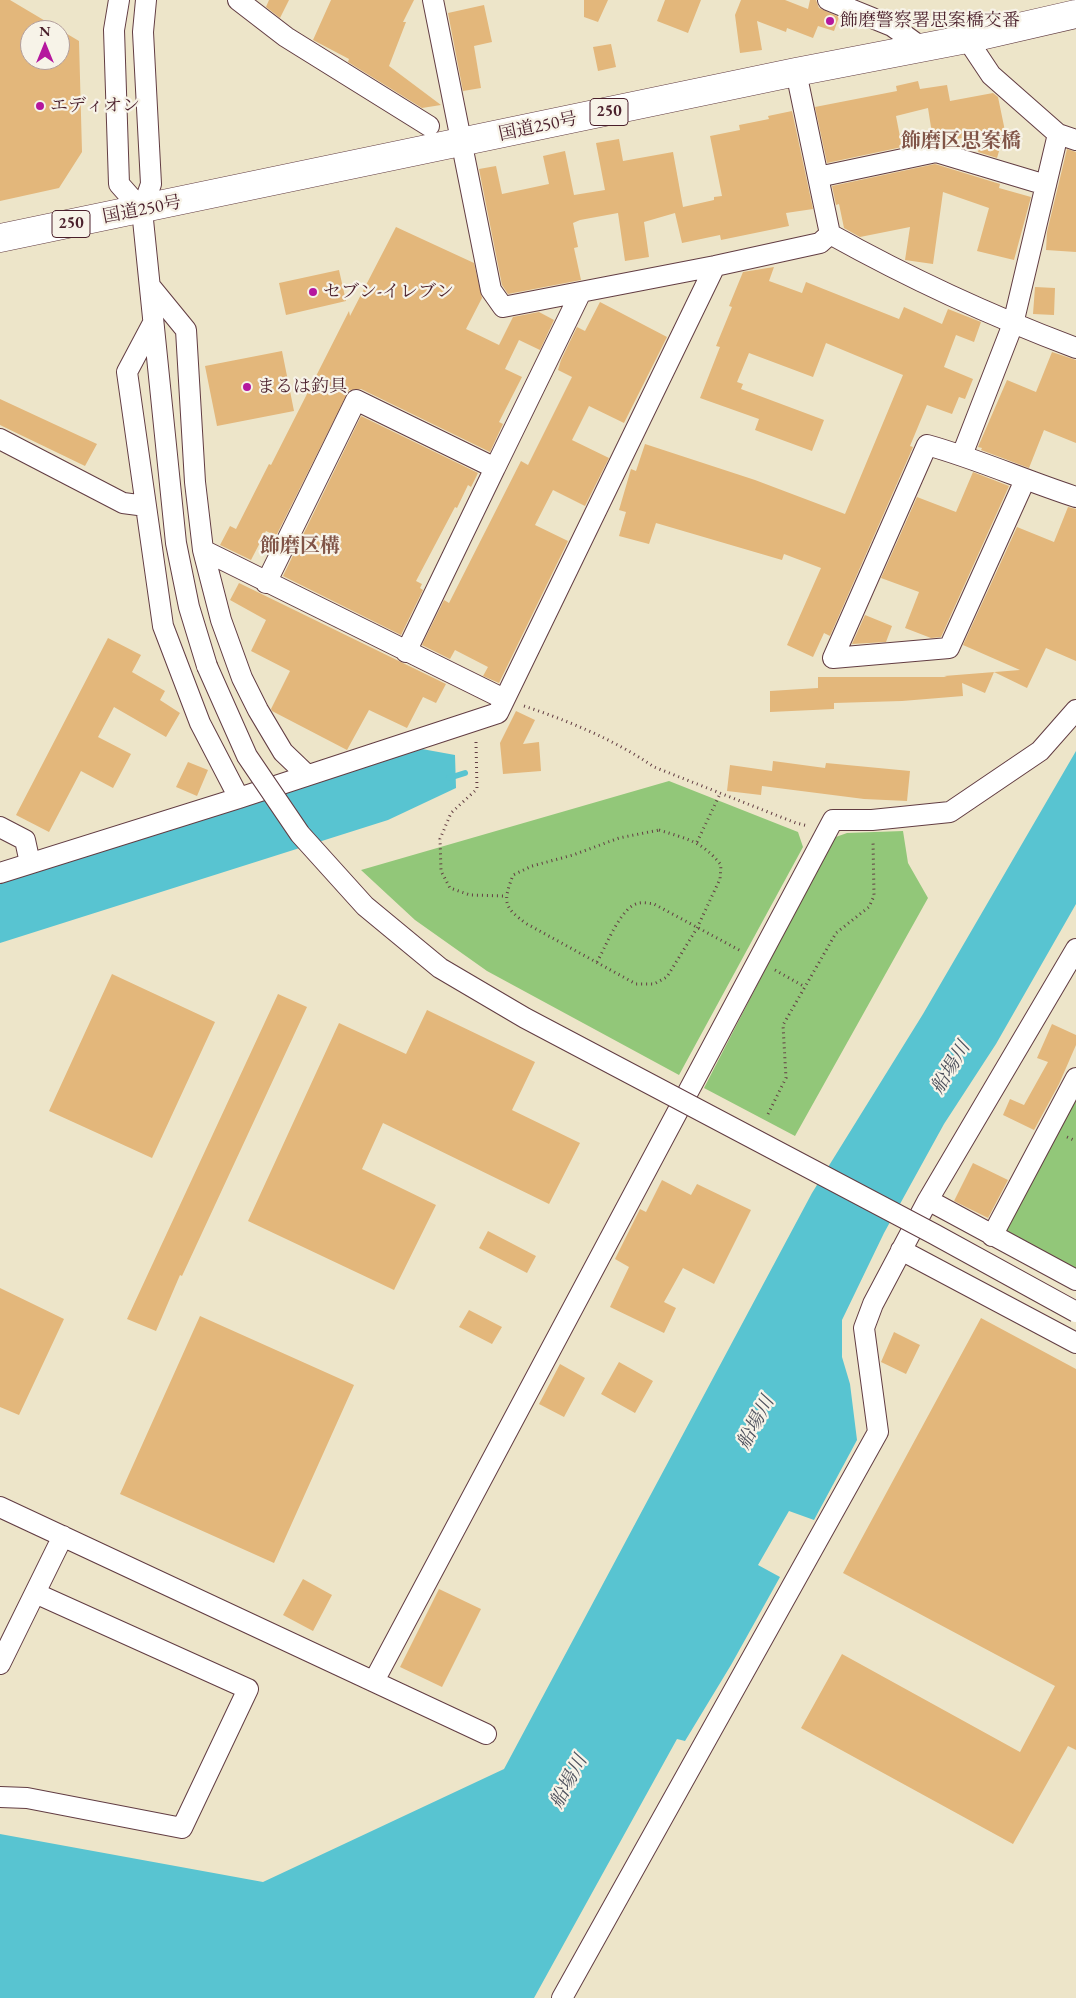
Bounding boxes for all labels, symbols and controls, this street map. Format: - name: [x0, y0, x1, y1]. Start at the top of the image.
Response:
- place label: 飾磨警察署思案橋交番: [840, 10, 1020, 32]
- marker: 飾磨警察署思案橋交番: [824, 15, 836, 27]
- north arrow: [20, 20, 70, 70]
- text: N: [39, 22, 51, 40]
- place label: エディオン: [50, 95, 140, 117]
- road number: 250: [590, 98, 628, 125]
- marker: エディオン: [34, 100, 46, 112]
- street label: 国道250号: [497, 108, 579, 146]
- district label: 飾磨区思案橋: [901, 130, 1021, 154]
- street label: 国道250号: [101, 192, 183, 228]
- road number: 250: [52, 210, 90, 238]
- place label: セブン-イレブン: [323, 281, 454, 303]
- marker: セブン-イレブン: [307, 286, 319, 298]
- place label: まるは釣具: [257, 376, 347, 398]
- marker: まるは釣具: [241, 381, 253, 393]
- district label: 飾磨区構: [260, 535, 340, 559]
- water label: 船場川: [927, 1038, 975, 1098]
- water label: 船場川: [733, 1392, 779, 1454]
- water label: 船場川: [546, 1751, 592, 1813]

